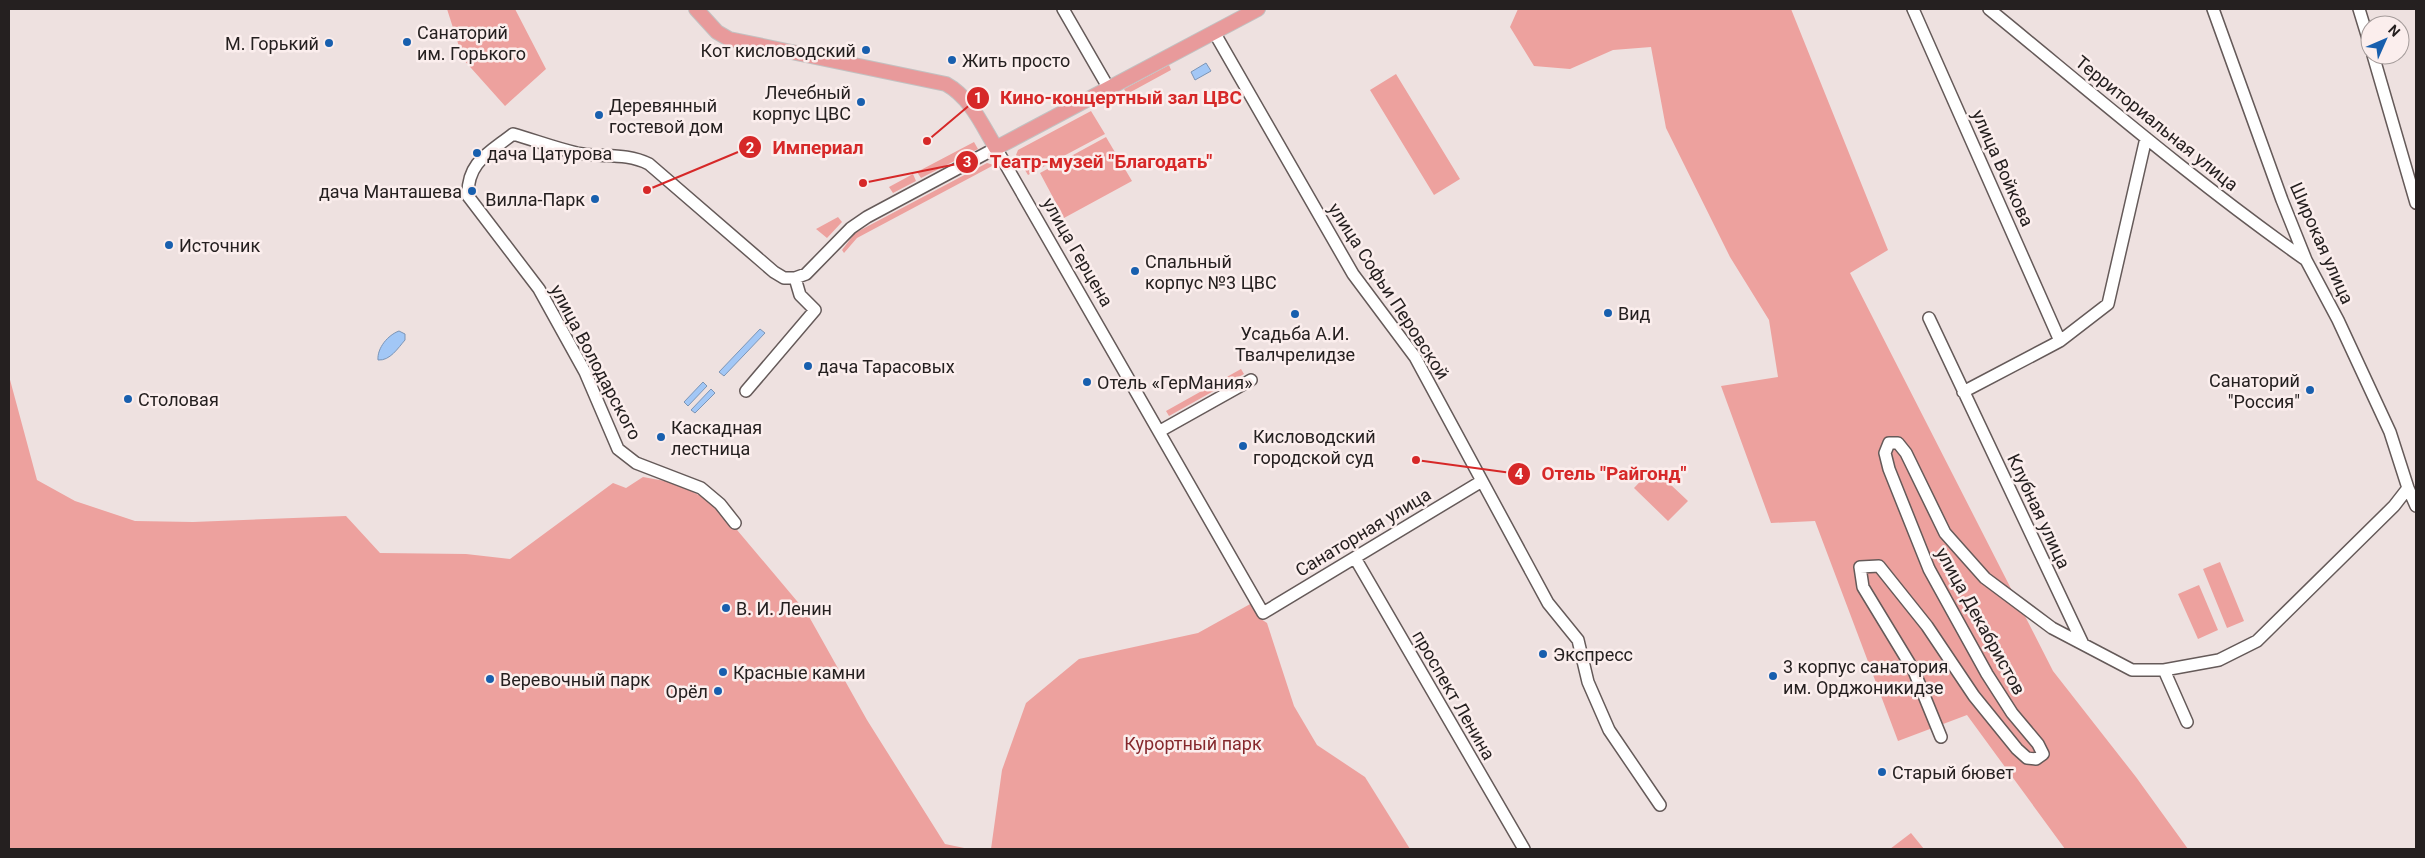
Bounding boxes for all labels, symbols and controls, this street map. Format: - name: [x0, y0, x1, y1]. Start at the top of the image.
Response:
- north arrow: [2360, 15, 2410, 65]
- place label: Санаторий им. Горького: [417, 22, 526, 64]
- text: N: [2385, 22, 2403, 40]
- place label: М. Горький: [225, 33, 319, 54]
- marker: Санаторий им. Горького: [401, 36, 413, 48]
- marker: М. Горький: [323, 37, 335, 49]
- place label: Кот кисловодский: [701, 40, 856, 61]
- marker: Кот кисловодский: [860, 44, 872, 56]
- place label: Жить просто: [962, 50, 1070, 71]
- street label: Территориальная улица: [2072, 51, 2242, 195]
- marker: Жить просто: [946, 54, 958, 66]
- callout: Кино-концертный зал ЦВС: [965, 81, 1252, 115]
- place label: Лечебный корпус ЦВС: [752, 82, 851, 124]
- text: Кино-концертный зал ЦВС: [1000, 86, 1242, 109]
- text: 1: [974, 89, 982, 107]
- place label: Деревянный гостевой дом: [609, 95, 723, 137]
- marker: Лечебный корпус ЦВС: [855, 96, 867, 108]
- street label: улица Войкова: [1968, 106, 2038, 230]
- marker: Деревянный гостевой дом: [593, 109, 605, 121]
- callout: Империал: [737, 130, 874, 164]
- text: Империал: [772, 136, 864, 159]
- text: 2: [746, 139, 755, 157]
- place label: дача Цатурова: [487, 143, 612, 164]
- callout: Театр-музей "Благодать": [955, 145, 1222, 179]
- marker: дача Цатурова: [471, 147, 483, 159]
- text: Театр-музей "Благодать": [990, 150, 1212, 173]
- text: 3: [963, 153, 971, 171]
- street label: Широкая улица: [2286, 179, 2358, 307]
- place label: дача Манташева: [319, 181, 462, 202]
- marker: дача Манташева: [466, 185, 478, 197]
- place label: Вилла-Парк: [485, 189, 585, 210]
- marker: Вилла-Парк: [589, 193, 601, 205]
- street label: улица Герцена: [1038, 194, 1118, 310]
- street label: улица Софьи Перовской: [1324, 199, 1454, 383]
- place label: Источник: [179, 235, 260, 256]
- marker: Источник: [163, 239, 175, 251]
- place label: Спальный корпус №3 ЦВС: [1145, 251, 1277, 293]
- marker: Спальный корпус №3 ЦВС: [1129, 265, 1141, 277]
- street label: улица Володарского: [546, 281, 646, 443]
- place label: Вид: [1618, 303, 1651, 324]
- marker: Вид: [1602, 307, 1614, 319]
- marker: Усадьба А.И. Твалчрелидзе: [1289, 308, 1301, 320]
- place label: Усадьба А.И. Твалчрелидзе: [1235, 323, 1355, 365]
- place label: дача Тарасовых: [818, 356, 955, 377]
- marker: дача Тарасовых: [802, 360, 814, 372]
- place label: Санаторий "Россия": [2209, 370, 2300, 412]
- place label: Отель «ГерМания»: [1097, 372, 1253, 393]
- marker: Отель «ГерМания»: [1081, 376, 1093, 388]
- marker: Санаторий "Россия": [2304, 384, 2316, 396]
- place label: Столовая: [138, 389, 219, 410]
- marker: Столовая: [122, 393, 134, 405]
- place label: Каскадная лестница: [671, 417, 762, 459]
- place label: Кисловодский городской суд: [1253, 426, 1376, 468]
- marker: Каскадная лестница: [655, 431, 667, 443]
- marker: Кисловодский городской суд: [1237, 440, 1249, 452]
- street label: Клубная улица: [2003, 450, 2075, 572]
- callout: Отель "Райгонд": [1507, 457, 1697, 491]
- text: Отель "Райгонд": [1542, 462, 1686, 485]
- text: 4: [1515, 465, 1524, 483]
- street label: Санаторная улица: [1292, 483, 1434, 581]
- street label: улица Декабристов: [1932, 544, 2030, 698]
- place label: В. И. Ленин: [736, 598, 832, 619]
- marker: В. И. Ленин: [720, 602, 732, 614]
- street label: проспект Ленина: [1408, 626, 1500, 764]
- place label: Экспресс: [1553, 644, 1633, 665]
- marker: Экспресс: [1537, 648, 1549, 660]
- place label: 3 корпус санатория им. Орджоникидзе: [1783, 656, 1948, 698]
- place label: Красные камни: [733, 662, 866, 683]
- marker: Красные камни: [717, 666, 729, 678]
- place label: Веревочный парк: [500, 669, 650, 690]
- marker: 3 корпус санатория им. Орджоникидзе: [1767, 670, 1779, 682]
- marker: Веревочный парк: [484, 673, 496, 685]
- place label: Орёл: [666, 681, 708, 702]
- marker: Орёл: [712, 685, 724, 697]
- park label: Курортный парк: [1124, 733, 1262, 754]
- place label: Старый бювет: [1892, 762, 2014, 783]
- marker: Старый бювет: [1876, 766, 1888, 778]

